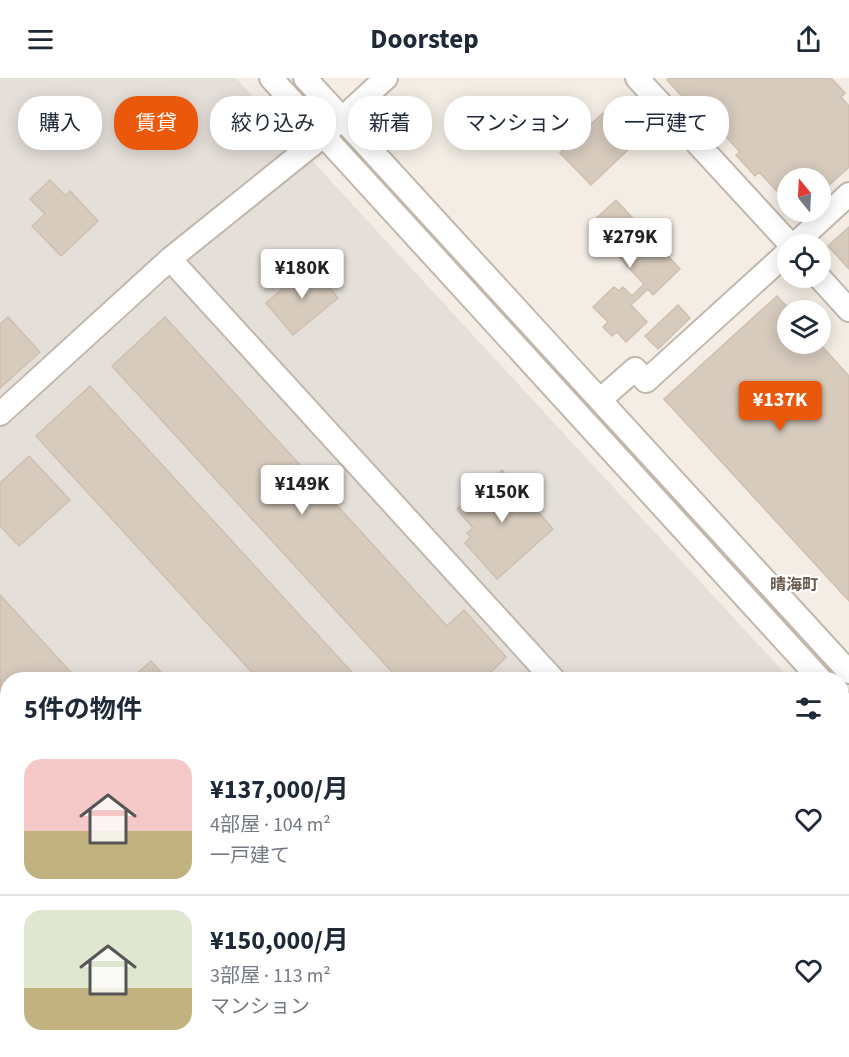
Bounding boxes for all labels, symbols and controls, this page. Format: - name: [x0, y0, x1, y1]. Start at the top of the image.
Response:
- text: Doorstep: [370, 20, 479, 59]
- icon: menu: [24, 23, 57, 56]
- icon: share: [792, 23, 825, 56]
- chip: 購入: [18, 96, 102, 150]
- chip: 賃貸: [114, 96, 198, 150]
- chip: 絞り込み: [210, 96, 336, 150]
- chip: 新着: [348, 96, 432, 150]
- chip: マンション: [444, 96, 591, 150]
- chip: 一戸建て: [603, 96, 729, 150]
- north arrow: [777, 168, 831, 222]
- map controls: [777, 168, 831, 354]
- pin: ¥279K: [588, 218, 672, 269]
- text: ¥279K: [603, 223, 657, 251]
- button: locate: [777, 234, 831, 288]
- pin: ¥180K: [260, 249, 344, 300]
- text: ¥180K: [275, 254, 329, 282]
- button: layers: [777, 300, 831, 354]
- pin: ¥137K: [738, 381, 822, 432]
- text: ¥137K: [753, 386, 807, 414]
- pin: ¥149K: [260, 465, 344, 516]
- text: ¥149K: [275, 470, 329, 498]
- pin: ¥150K: [460, 473, 544, 524]
- text: ¥150K: [475, 478, 529, 506]
- district label: 晴海町: [770, 574, 818, 596]
- text: 5件の物件: [24, 691, 142, 728]
- icon: filters: [792, 692, 825, 725]
- text: ¥137,000/月: [210, 771, 349, 808]
- icon: home: [72, 783, 144, 855]
- icon: heart: [792, 803, 825, 836]
- text: 4部屋 · 104 m²: [210, 811, 331, 839]
- text: 一戸建て: [210, 842, 290, 870]
- text: ¥150,000/月: [210, 922, 349, 959]
- icon: home: [72, 934, 144, 1006]
- icon: heart: [792, 954, 825, 987]
- text: 3部屋 · 113 m²: [210, 962, 331, 990]
- text: マンション: [210, 993, 310, 1021]

